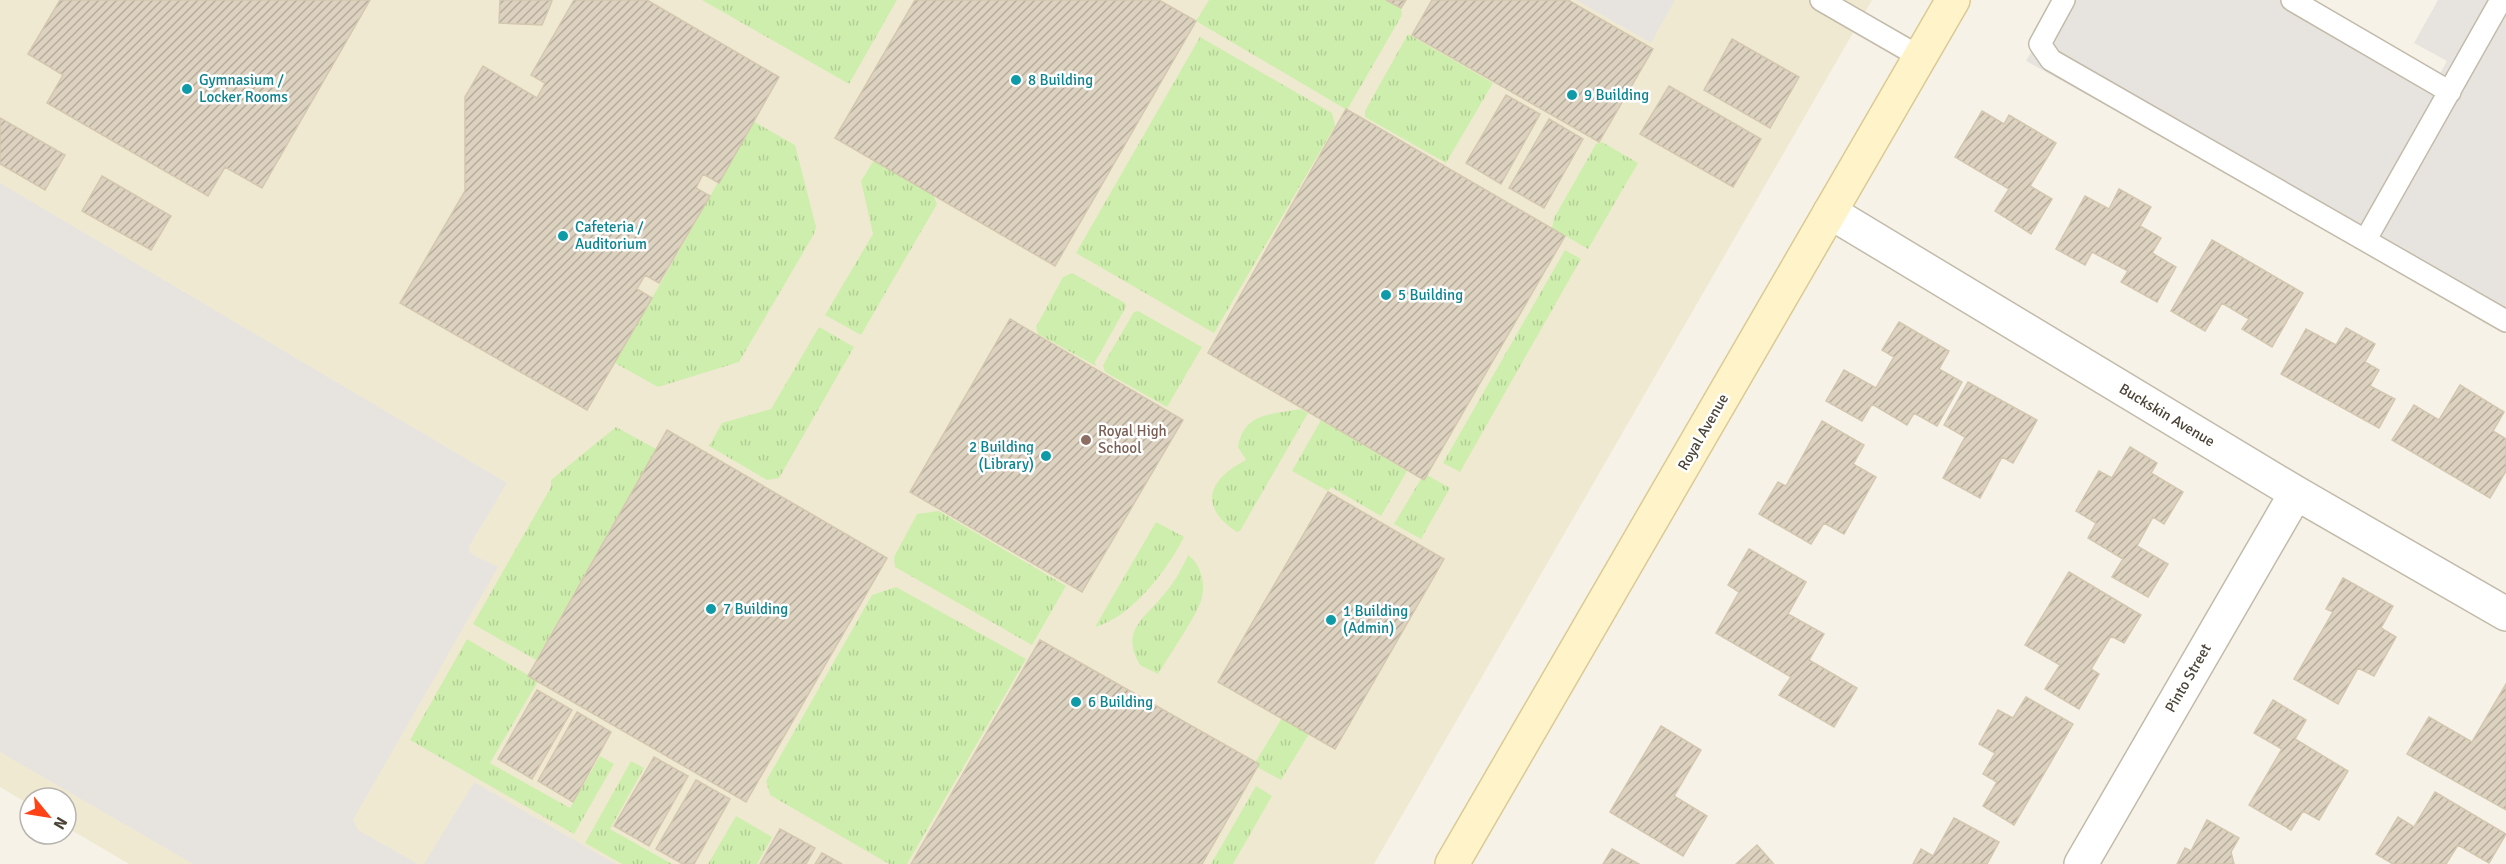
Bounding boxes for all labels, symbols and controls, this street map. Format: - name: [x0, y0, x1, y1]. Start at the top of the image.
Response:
- place label: Gymnasium / Locker Rooms: [199, 71, 288, 106]
- place label: 8 Building: [1028, 71, 1093, 89]
- marker: 8 Building: [1009, 73, 1023, 87]
- marker: Gymnasium / Locker Rooms: [180, 82, 194, 96]
- place label: 9 Building: [1584, 86, 1649, 104]
- marker: 9 Building: [1565, 88, 1579, 102]
- place label: Cafeteria / Auditorium: [575, 218, 647, 253]
- marker: Cafeteria / Auditorium: [556, 229, 570, 243]
- place label: 5 Building: [1398, 286, 1463, 304]
- marker: 5 Building: [1379, 288, 1393, 302]
- street label: Buckskin Avenue: [2116, 379, 2218, 451]
- street label: Royal Avenue: [1674, 391, 1732, 473]
- place label: Royal High School: [1098, 422, 1167, 457]
- marker: Royal High School: [1079, 433, 1093, 447]
- place label: 2 Building (Library): [969, 438, 1034, 473]
- marker: 2 Building (Library): [1039, 449, 1053, 463]
- place label: 7 Building: [723, 600, 788, 618]
- marker: 7 Building: [704, 602, 718, 616]
- place label: 1 Building (Admin): [1343, 602, 1408, 637]
- marker: 1 Building (Admin): [1324, 613, 1338, 627]
- street label: Pinto Street: [2161, 641, 2215, 715]
- place label: 6 Building: [1088, 693, 1153, 711]
- marker: 6 Building: [1069, 695, 1083, 709]
- north arrow: [18, 786, 78, 846]
- text: N: [49, 813, 72, 833]

